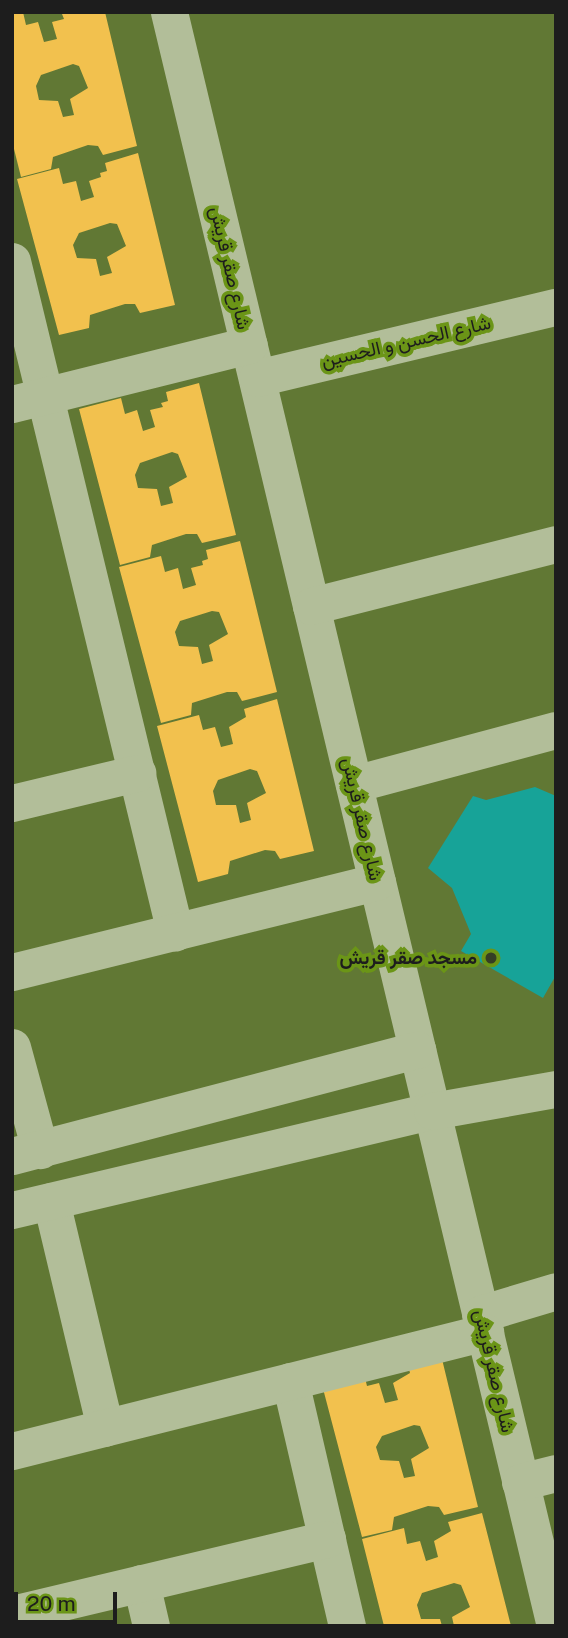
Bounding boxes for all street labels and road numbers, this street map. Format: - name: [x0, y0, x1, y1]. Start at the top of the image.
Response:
- street label: شارع صقر قريش: [205, 204, 255, 332]
- street label: شارع الحسن و الحسين: [319, 311, 493, 373]
- street label: شارع صقر قريش: [337, 755, 387, 883]
- street label: شارع صقر قريش: [469, 1307, 519, 1435]

